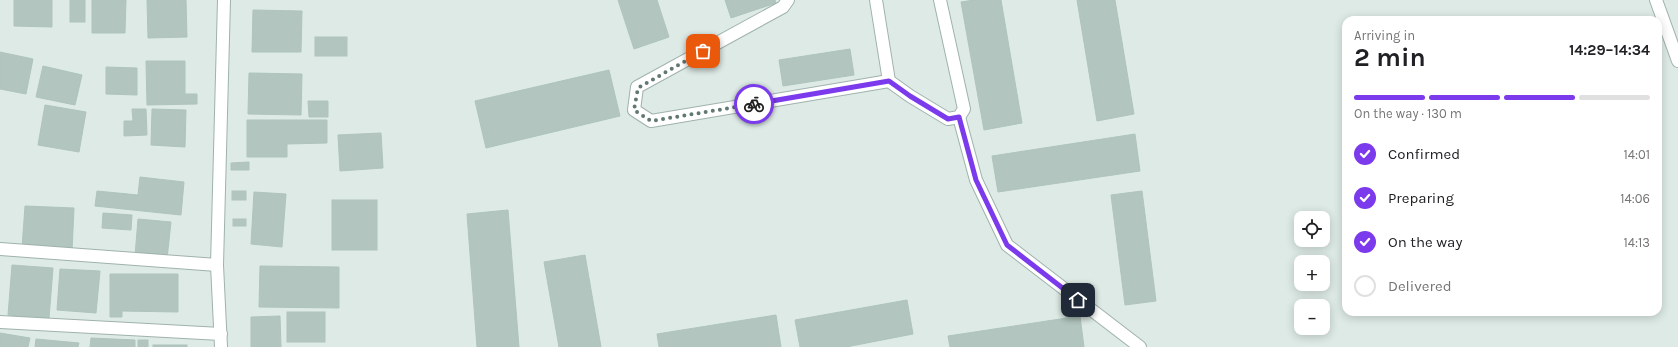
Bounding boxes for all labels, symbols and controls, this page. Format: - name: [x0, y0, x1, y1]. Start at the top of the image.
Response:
- text: Arriving in: [1354, 28, 1415, 43]
- pin: [686, 34, 720, 68]
- icon: bag: [692, 40, 714, 62]
- text: 14:29–14:34: [1569, 41, 1650, 59]
- text: 2 min: [1354, 42, 1426, 73]
- courier: [734, 84, 774, 124]
- icon: bike: [743, 93, 765, 115]
- text: On the way · 130 m: [1354, 106, 1462, 121]
- icon: check: [1354, 143, 1376, 165]
- text: Confirmed: [1388, 145, 1460, 163]
- text: 14:01: [1623, 147, 1650, 162]
- icon: check: [1354, 187, 1376, 209]
- text: Preparing: [1388, 189, 1454, 207]
- text: 14:06: [1620, 191, 1650, 206]
- map controls: [1294, 211, 1330, 335]
- button: locate: [1294, 211, 1330, 247]
- icon: check: [1354, 231, 1376, 253]
- text: On the way: [1388, 233, 1462, 251]
- text: 14:13: [1623, 235, 1650, 250]
- button: +: [1294, 255, 1330, 291]
- text: Delivered: [1388, 277, 1452, 295]
- pin: [1061, 283, 1095, 317]
- icon: home: [1067, 289, 1089, 311]
- button: −: [1294, 299, 1330, 335]

